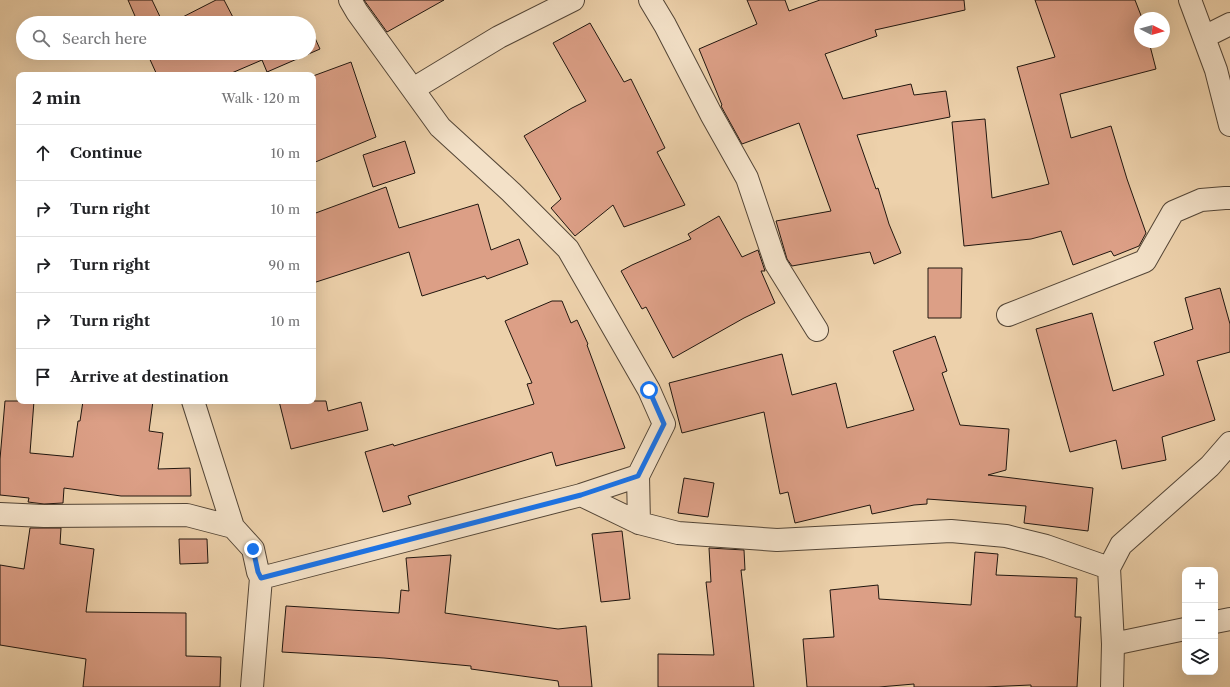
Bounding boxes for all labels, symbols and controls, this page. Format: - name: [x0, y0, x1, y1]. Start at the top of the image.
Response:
- north arrow: [1134, 12, 1170, 48]
- search box: [16, 16, 316, 60]
- icon: search: [30, 27, 52, 49]
- text: Search here: [62, 29, 147, 48]
- text: 2 min: [32, 88, 81, 108]
- text: Walk · 120 m: [222, 90, 300, 106]
- icon: ahead: [32, 142, 54, 164]
- text: Continue: [70, 143, 142, 162]
- text: 10 m: [271, 145, 300, 161]
- icon: right: [32, 198, 54, 220]
- text: Turn right: [70, 199, 150, 218]
- text: 10 m: [271, 201, 300, 217]
- icon: right: [32, 254, 54, 276]
- text: Turn right: [70, 255, 150, 274]
- text: 90 m: [269, 257, 300, 273]
- icon: right: [32, 310, 54, 332]
- text: Turn right: [70, 311, 150, 330]
- text: 10 m: [271, 313, 300, 329]
- icon: arrive: [32, 366, 54, 388]
- text: Arrive at destination: [70, 367, 229, 386]
- route start: [640, 381, 658, 399]
- route end: [244, 540, 262, 558]
- map controls: [1182, 567, 1218, 675]
- button: +: [1182, 567, 1218, 603]
- button: −: [1182, 603, 1218, 639]
- button: layers: [1182, 639, 1218, 675]

